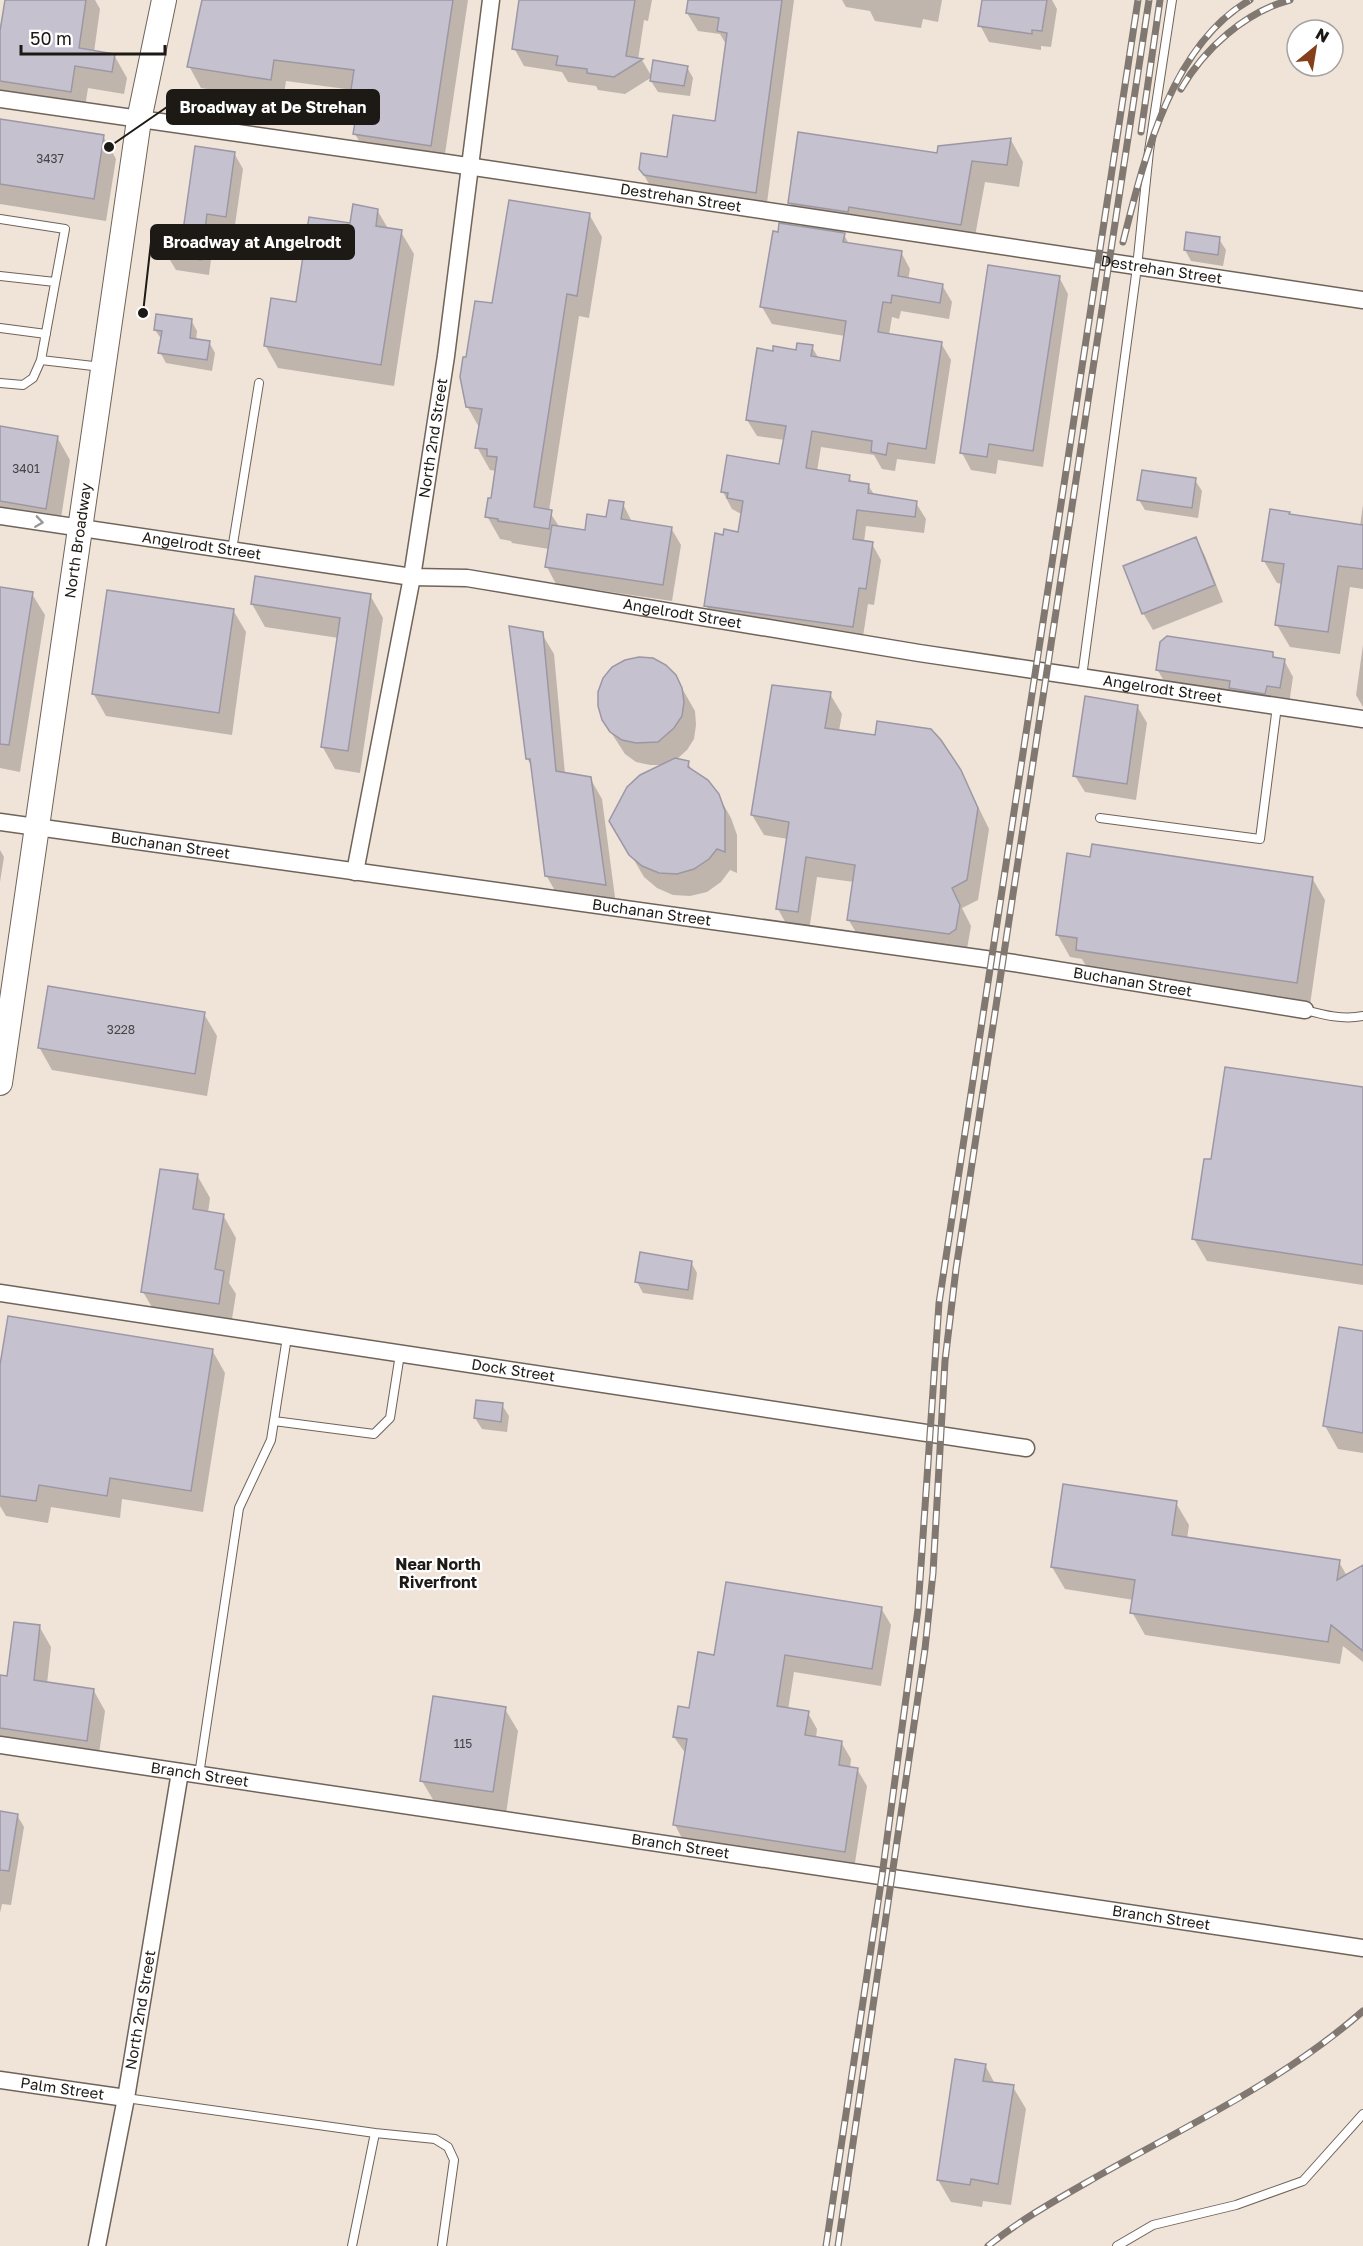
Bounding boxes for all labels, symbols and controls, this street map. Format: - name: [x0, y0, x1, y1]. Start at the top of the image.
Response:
- scale bar: [21, 18, 165, 56]
- north arrow: [1285, 18, 1345, 78]
- text: N: [1312, 23, 1333, 47]
- text: 50 m: [30, 27, 72, 49]
- callout: Broadway at De Strehan: [167, 90, 379, 124]
- text: Broadway at De Strehan: [179, 97, 367, 117]
- house number: 3437: [36, 151, 64, 166]
- street label: Destrehan Street: [619, 179, 743, 215]
- callout: Broadway at Angelrodt: [151, 225, 354, 259]
- text: Broadway at Angelrodt: [163, 232, 341, 252]
- street label: Destrehan Street: [1100, 251, 1224, 287]
- street label: North 2nd Street: [414, 377, 450, 499]
- house number: 3401: [12, 461, 40, 476]
- street label: North Broadway: [60, 481, 95, 599]
- one-way arrow: [35, 515, 44, 527]
- street label: Angelrodt Street: [141, 527, 263, 563]
- street label: Angelrodt Street: [622, 594, 743, 631]
- street label: Angelrodt Street: [1102, 670, 1224, 706]
- street label: Buchanan Street: [110, 828, 231, 862]
- street label: Buchanan Street: [591, 894, 713, 929]
- street label: Buchanan Street: [1072, 963, 1194, 1000]
- house number: 3228: [107, 1022, 135, 1037]
- street label: Dock Street: [470, 1354, 556, 1385]
- district label: Near North Riverfront: [395, 1554, 481, 1592]
- house number: 115: [454, 1736, 472, 1751]
- street label: Branch Street: [150, 1758, 250, 1790]
- street label: Branch Street: [630, 1829, 731, 1862]
- street label: Branch Street: [1111, 1901, 1212, 1933]
- street label: North 2nd Street: [121, 1949, 158, 2071]
- street label: Palm Street: [19, 2073, 106, 2103]

